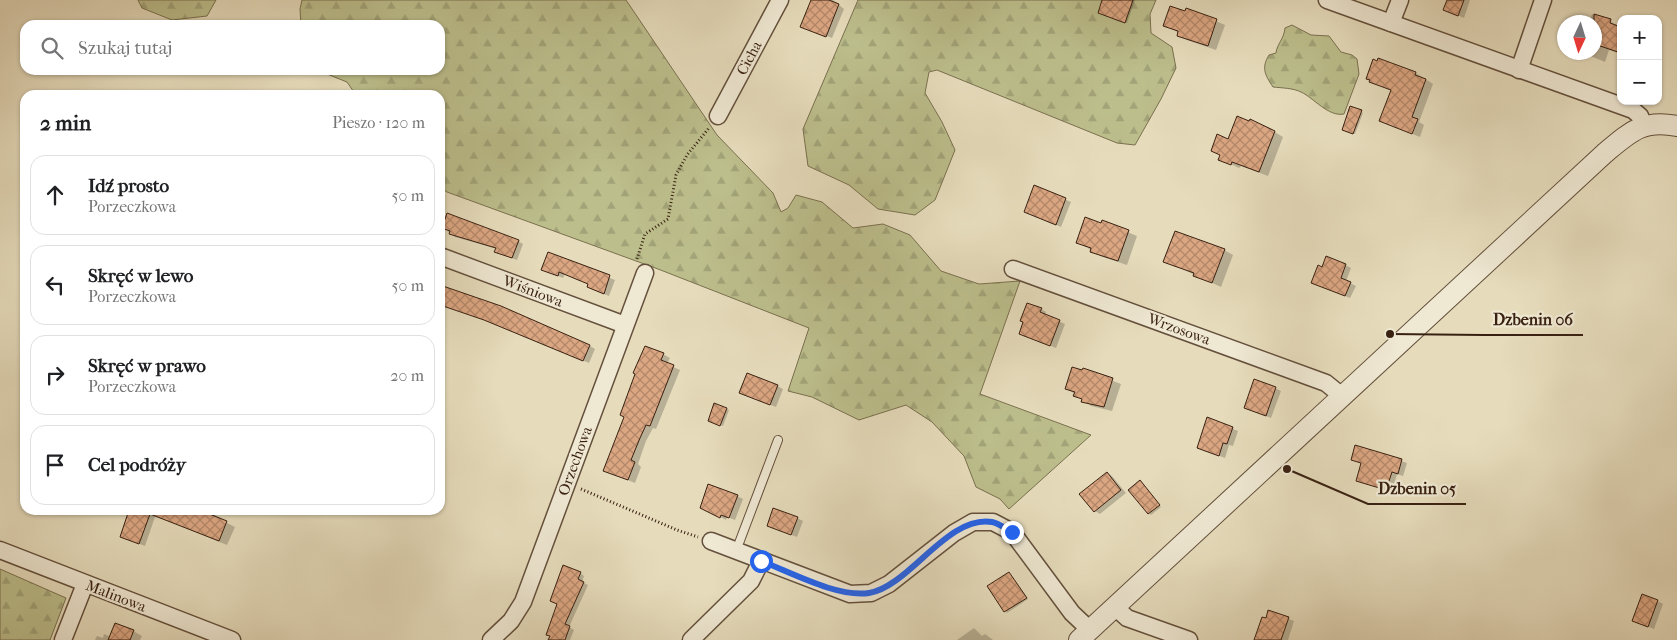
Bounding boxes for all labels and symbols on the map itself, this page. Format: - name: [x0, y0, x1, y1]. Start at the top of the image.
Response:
- north arrow: [1557, 15, 1602, 60]
- street label: Cicha: [733, 37, 766, 78]
- street label: Wiśniowa: [499, 271, 567, 311]
- callout: Dzbenin 06: [1483, 304, 1583, 335]
- street label: Wrzosowa: [1144, 309, 1214, 349]
- text: Dzbenin 06: [1493, 310, 1573, 329]
- street label: Orzechowa: [554, 423, 596, 498]
- callout: Dzbenin 05: [1368, 473, 1466, 504]
- text: Dzbenin 05: [1378, 479, 1456, 498]
- route end: [1001, 521, 1024, 544]
- route start: [750, 550, 773, 573]
- street label: Malinowa: [83, 576, 150, 616]

